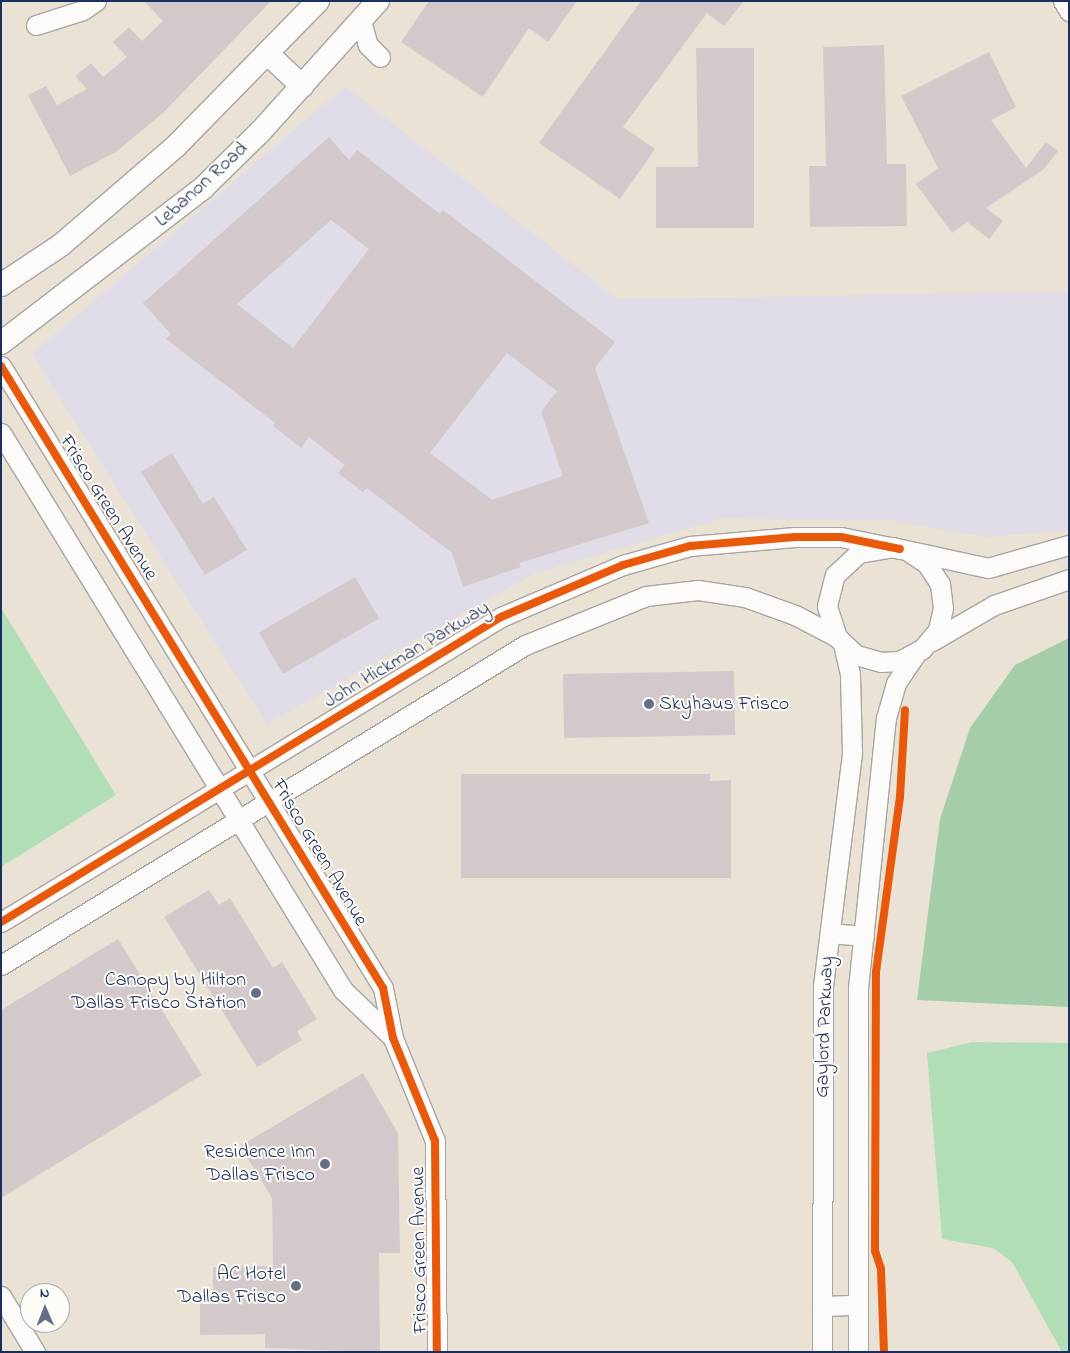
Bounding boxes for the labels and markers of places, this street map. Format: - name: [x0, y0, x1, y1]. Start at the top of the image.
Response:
- place label: Skyhaus Frisco: [659, 692, 789, 716]
- marker: Skyhaus Frisco: [643, 698, 655, 710]
- place label: Canopy by Hilton Dallas Frisco Station: [71, 969, 246, 1016]
- marker: Canopy by Hilton Dallas Frisco Station: [250, 987, 262, 999]
- place label: Residence Inn Dallas Frisco: [204, 1140, 315, 1187]
- marker: Residence Inn Dallas Frisco: [319, 1158, 331, 1170]
- place label: AC Hotel Dallas Frisco: [177, 1262, 286, 1309]
- marker: AC Hotel Dallas Frisco: [290, 1280, 302, 1292]

